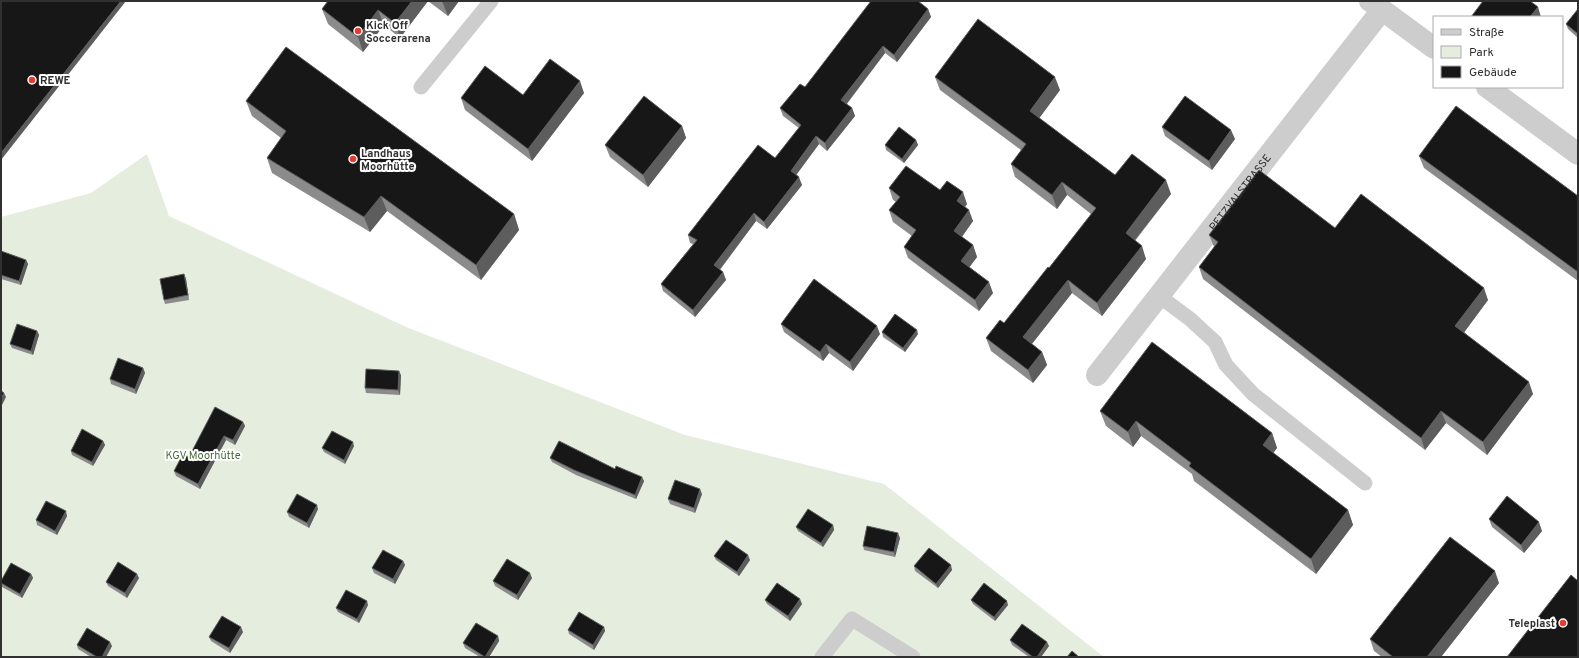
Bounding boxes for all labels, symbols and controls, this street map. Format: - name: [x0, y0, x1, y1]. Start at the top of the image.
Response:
- legend: [1433, 16, 1563, 88]
- place label: Kick Off Soccerarena: [366, 19, 431, 46]
- text: Straße: [1469, 25, 1504, 41]
- marker: Kick Off Soccerarena: [353, 26, 363, 36]
- text: Park: [1469, 45, 1494, 61]
- text: Gebäude: [1469, 65, 1517, 81]
- place label: REWE: [40, 74, 71, 88]
- marker: REWE: [27, 75, 37, 85]
- place label: Landhaus Moorhütte: [361, 147, 415, 174]
- street label: PETZVALSTRASSE: [1206, 152, 1275, 234]
- marker: Landhaus Moorhütte: [348, 154, 358, 164]
- park label: KGV Moorhütte: [165, 449, 241, 463]
- place label: Teleplast: [1509, 617, 1555, 631]
- marker: Teleplast: [1558, 618, 1568, 628]

